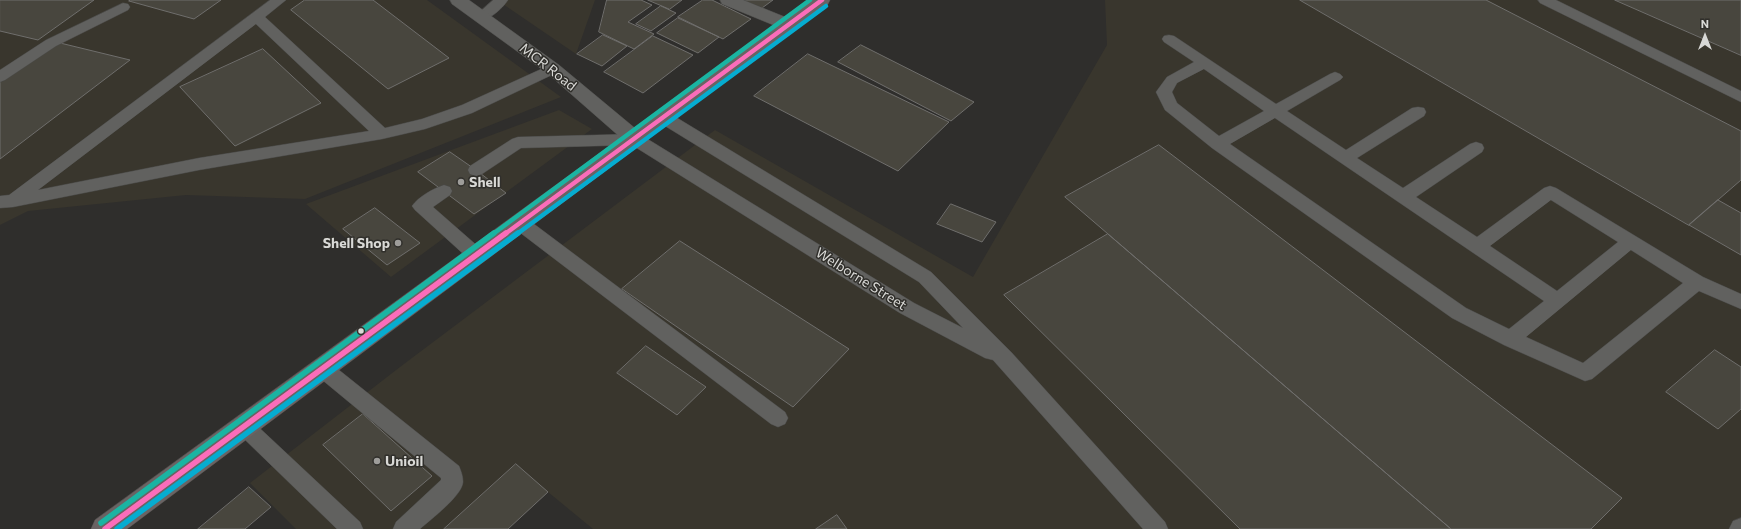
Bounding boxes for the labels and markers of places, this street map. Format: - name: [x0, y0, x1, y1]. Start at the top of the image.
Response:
- place label: Shell: [469, 174, 501, 190]
- marker: Shell: [456, 177, 466, 187]
- place label: Shell Shop: [323, 235, 390, 251]
- marker: Shell Shop: [393, 238, 403, 248]
- unlabelled marker: [356, 326, 366, 336]
- place label: Unioil: [385, 453, 423, 469]
- marker: Unioil: [372, 456, 382, 466]

